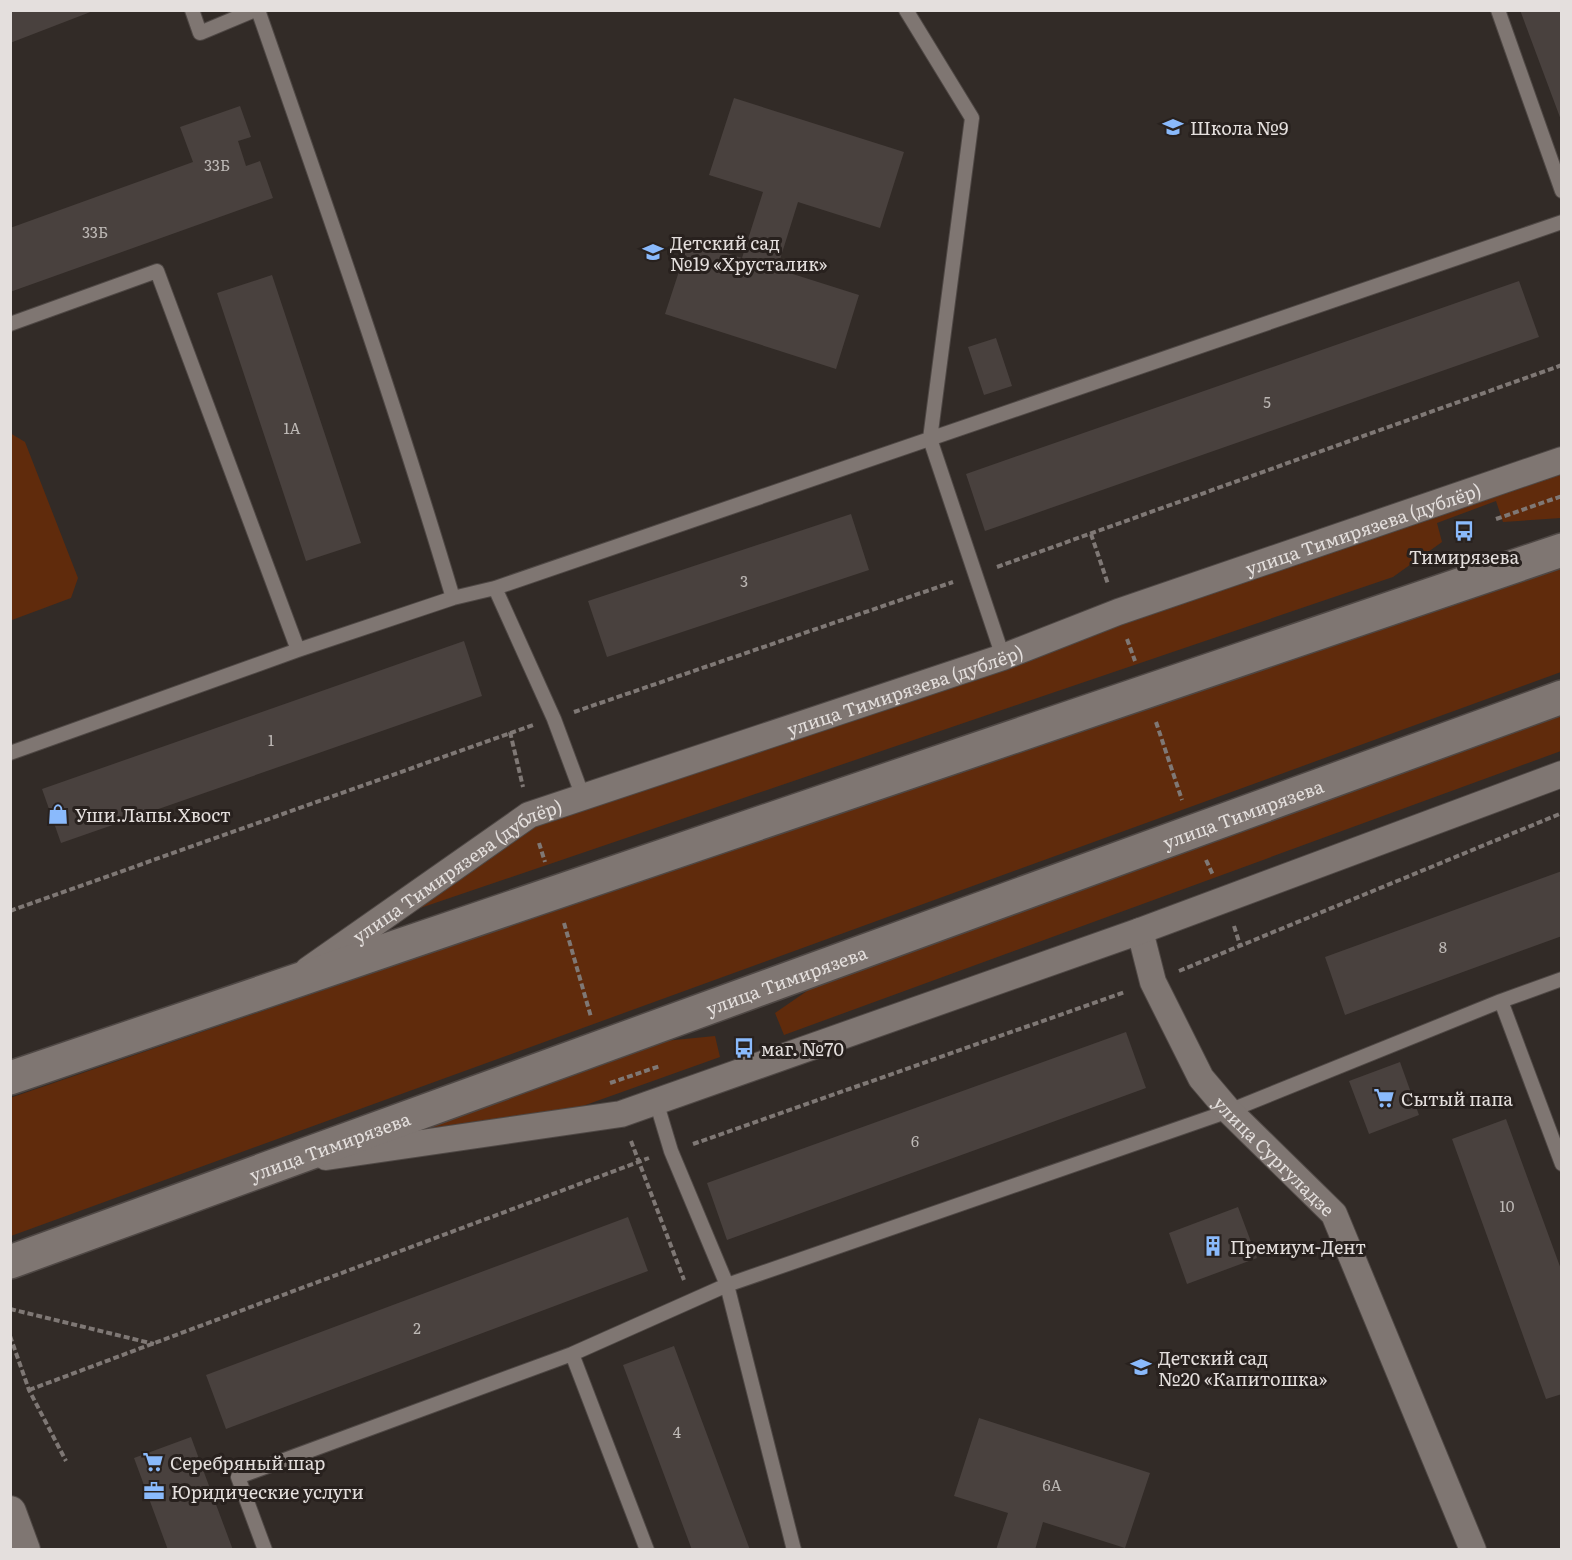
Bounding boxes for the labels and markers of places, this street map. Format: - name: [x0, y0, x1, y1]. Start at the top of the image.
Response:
- place label: Школа №9: [1190, 114, 1288, 141]
- school or university icon: Школа №9: [1161, 115, 1185, 139]
- place label: Детский сад №19 «Хрусталик»: [670, 229, 828, 277]
- school or university icon: Детский сад №19 «Хрусталик»: [641, 240, 665, 264]
- bus stop icon: Тимирязева: [1452, 519, 1476, 543]
- place label: Тимирязева: [1409, 545, 1519, 567]
- place label: Уши.Лапы.Хвост: [75, 801, 231, 828]
- shop icon: Уши.Лапы.Хвост: [46, 802, 70, 826]
- place label: маг. №70: [761, 1035, 844, 1062]
- bus stop icon: маг. №70: [732, 1036, 756, 1060]
- place label: Сытый папа: [1401, 1085, 1513, 1112]
- supermarket icon: Сытый папа: [1372, 1086, 1396, 1110]
- place label: Премиум-Дент: [1230, 1233, 1366, 1260]
- building icon: Премиум-Дент: [1201, 1234, 1225, 1258]
- place label: Детский сад №20 «Капитошка»: [1158, 1344, 1328, 1392]
- school or university icon: Детский сад №20 «Капитошка»: [1129, 1355, 1153, 1379]
- place label: Серебряный шар: [170, 1449, 325, 1476]
- supermarket icon: Серебряный шар: [141, 1450, 165, 1474]
- place label: Юридические услуги: [171, 1478, 364, 1505]
- office icon: Юридические услуги: [142, 1479, 166, 1503]

